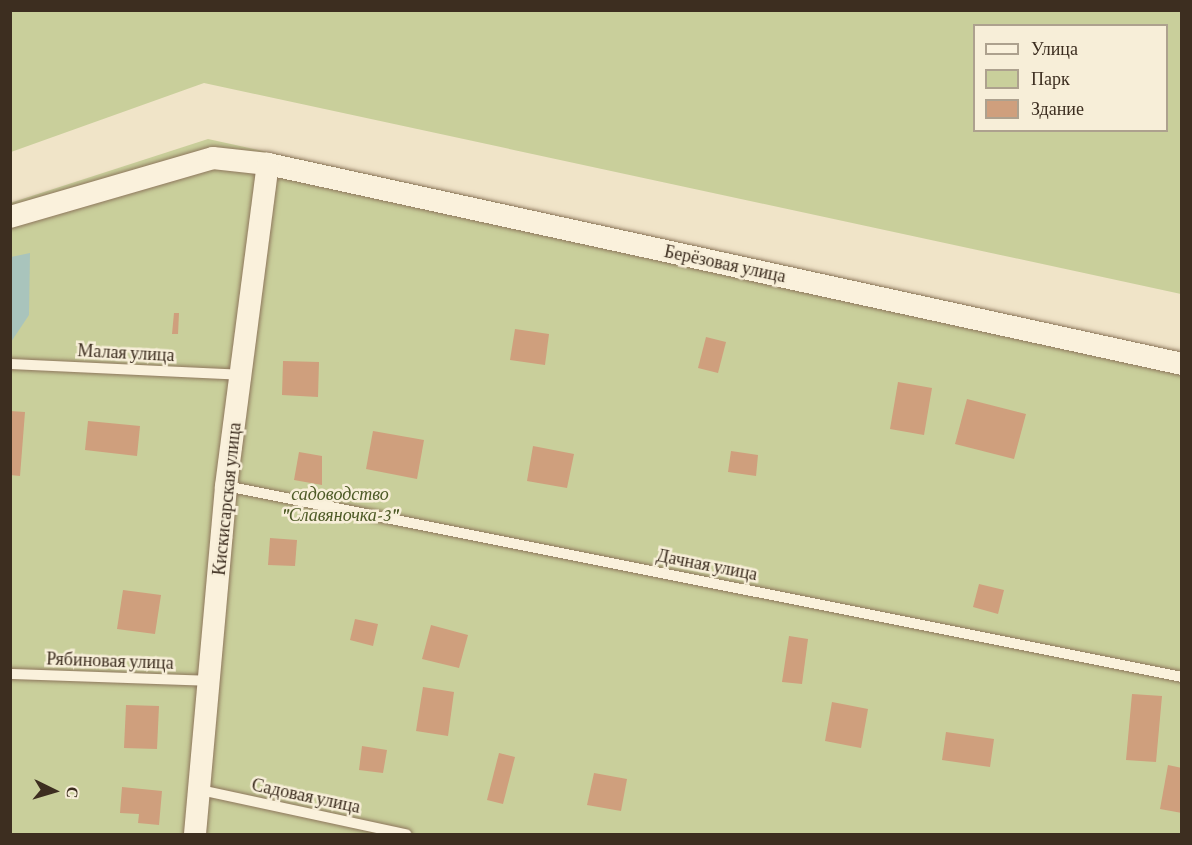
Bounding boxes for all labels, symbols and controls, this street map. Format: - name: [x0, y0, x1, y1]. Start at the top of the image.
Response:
- legend: [973, 24, 1168, 132]
- text: Улица: [1031, 39, 1078, 59]
- text: Парк: [1031, 69, 1070, 89]
- text: Здание: [1031, 99, 1084, 119]
- street label: Берёзовая улица: [662, 241, 788, 287]
- street label: Малая улица: [77, 340, 175, 366]
- street label: Кискисарская улица: [208, 421, 246, 577]
- park label: садоводство "Славяночка-3": [281, 484, 399, 526]
- street label: Дачная улица: [655, 545, 759, 585]
- street label: Рябиновая улица: [46, 648, 174, 674]
- north arrow: [24, 761, 84, 821]
- street label: Садовая улица: [250, 774, 362, 818]
- text: С: [63, 786, 81, 799]

